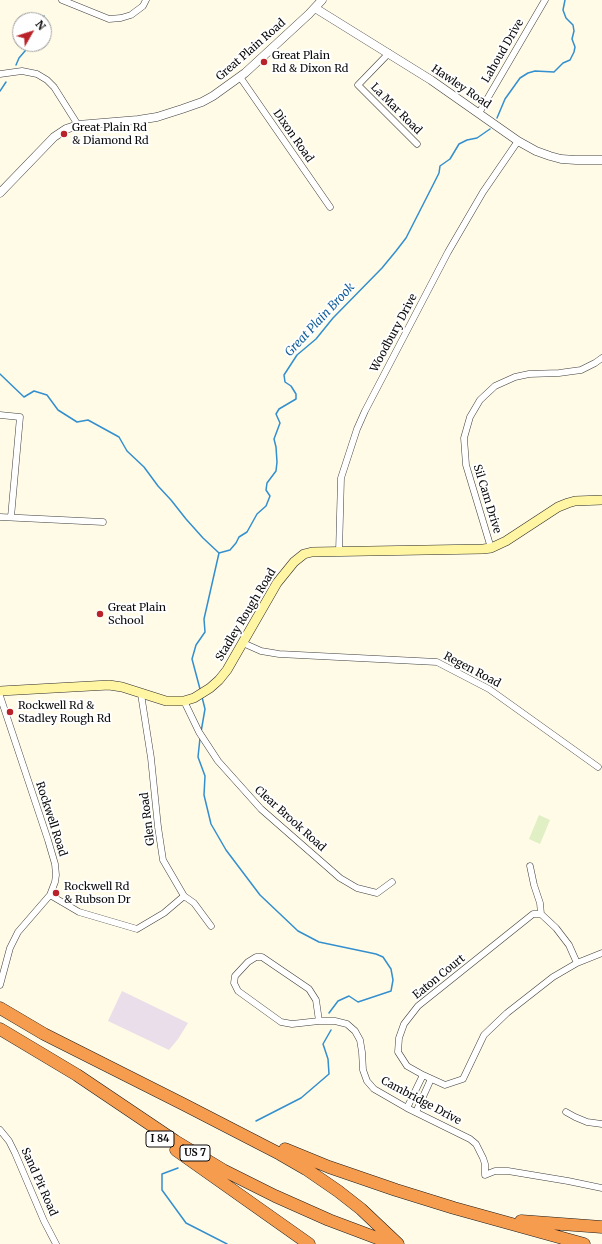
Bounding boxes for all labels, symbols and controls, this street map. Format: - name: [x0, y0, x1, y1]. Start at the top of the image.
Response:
- north arrow: [12, 12, 52, 52]
- street label: Great Plain Road: [214, 16, 288, 84]
- text: N: [32, 17, 49, 33]
- street label: Lahoud Drive: [479, 17, 527, 85]
- place label: Great Plain Rd & Dixon Rd: [272, 49, 348, 75]
- marker: Great Plain Rd & Dixon Rd: [259, 57, 269, 67]
- street label: Hawley Road: [429, 62, 493, 112]
- street label: La Mar Road: [368, 81, 424, 137]
- street label: Dixon Road: [270, 107, 316, 165]
- place label: Great Plain Rd & Diamond Rd: [72, 121, 149, 147]
- marker: Great Plain Rd & Diamond Rd: [59, 129, 69, 139]
- water label: Great Plain Brook: [282, 280, 358, 360]
- street label: Woodbury Drive: [368, 292, 420, 374]
- street label: Sil Cam Drive: [470, 463, 504, 535]
- street label: Stadley Rough Road: [213, 566, 279, 664]
- place label: Great Plain School: [108, 601, 166, 627]
- marker: Great Plain School: [95, 609, 105, 619]
- street label: Regen Road: [441, 650, 503, 690]
- place label: Rockwell Rd & Stadley Rough Rd: [18, 699, 111, 725]
- marker: Rockwell Rd & Stadley Rough Rd: [5, 707, 15, 717]
- street label: Rockwell Road: [33, 780, 69, 858]
- street label: Clear Brook Road: [252, 784, 328, 854]
- street label: Glen Road: [138, 792, 158, 846]
- place label: Rockwell Rd & Rubson Dr: [64, 880, 131, 906]
- marker: Rockwell Rd & Rubson Dr: [51, 888, 61, 898]
- street label: Eaton Court: [410, 952, 468, 1002]
- street label: Cambridge Drive: [379, 1074, 463, 1128]
- road number: I 84: [146, 1131, 174, 1147]
- road number: US 7: [180, 1145, 210, 1161]
- street label: Sand Pit Road: [18, 1146, 60, 1218]

